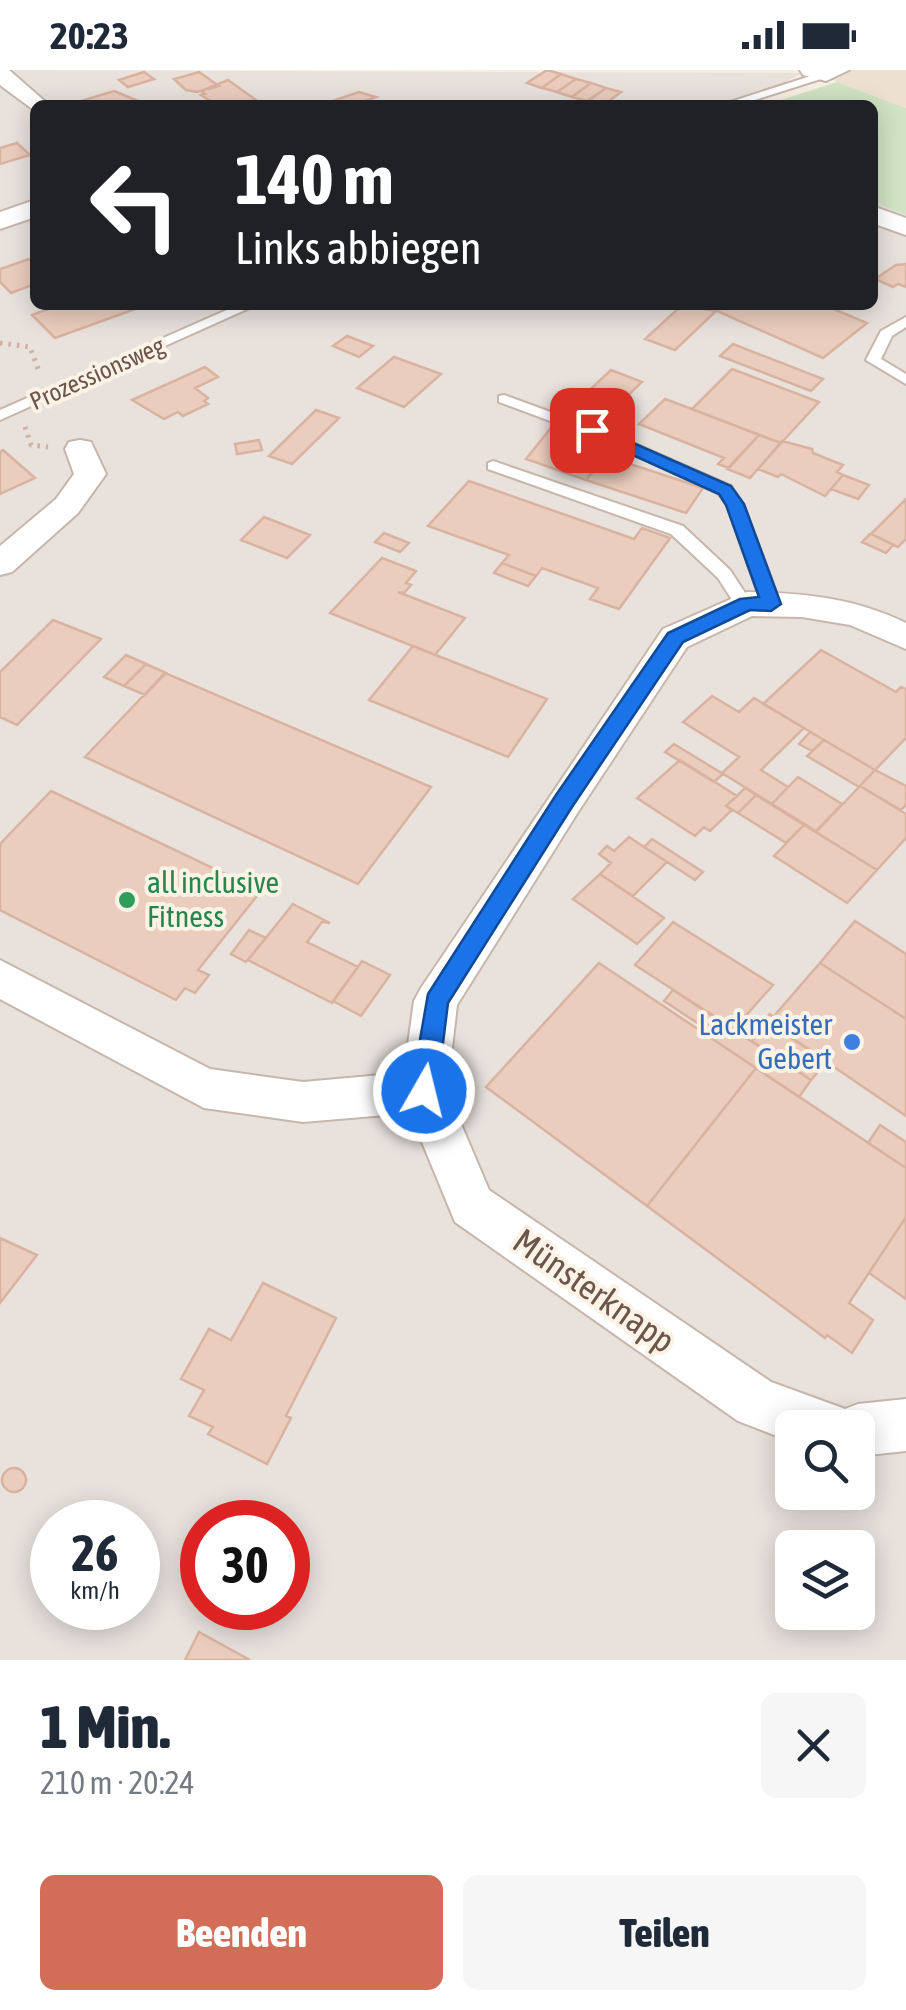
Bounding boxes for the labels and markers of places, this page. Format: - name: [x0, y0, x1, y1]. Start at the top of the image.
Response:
- pin: [550, 388, 635, 473]
- place label: all inclusive Fitness: [147, 865, 279, 933]
- marker: all inclusive Fitness: [116, 889, 138, 911]
- place label: Lackmeister Gebert: [699, 1007, 833, 1075]
- marker: Lackmeister Gebert: [841, 1031, 863, 1053]

